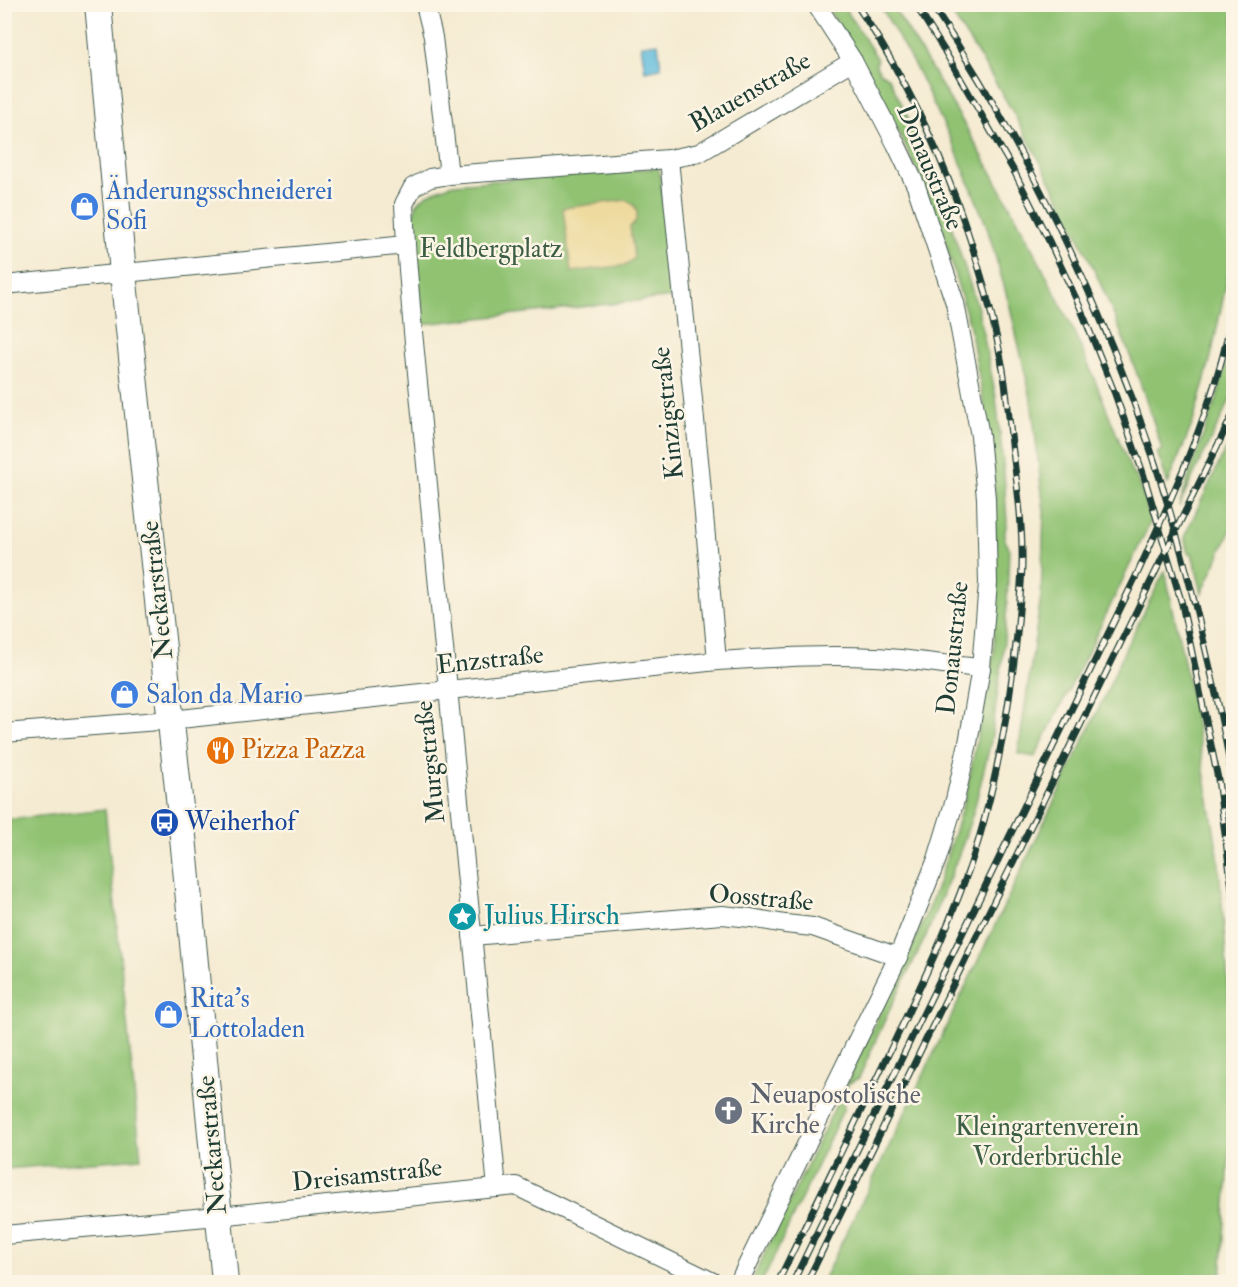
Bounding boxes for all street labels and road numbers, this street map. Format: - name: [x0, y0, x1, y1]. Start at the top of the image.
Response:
- street label: Blauenstraße: [684, 44, 816, 140]
- street label: Donaustraße: [889, 99, 971, 235]
- street label: Kinzigstraße: [645, 345, 691, 481]
- street label: Neckarstraße: [134, 519, 180, 661]
- street label: Donaustraße: [930, 580, 976, 716]
- street label: Enzstraße: [435, 638, 545, 682]
- street label: Murgstraße: [408, 699, 452, 825]
- street label: Oosstraße: [707, 877, 815, 919]
- street label: Neckarstraße: [190, 1074, 234, 1216]
- street label: Dreisamstraße: [290, 1151, 444, 1199]

